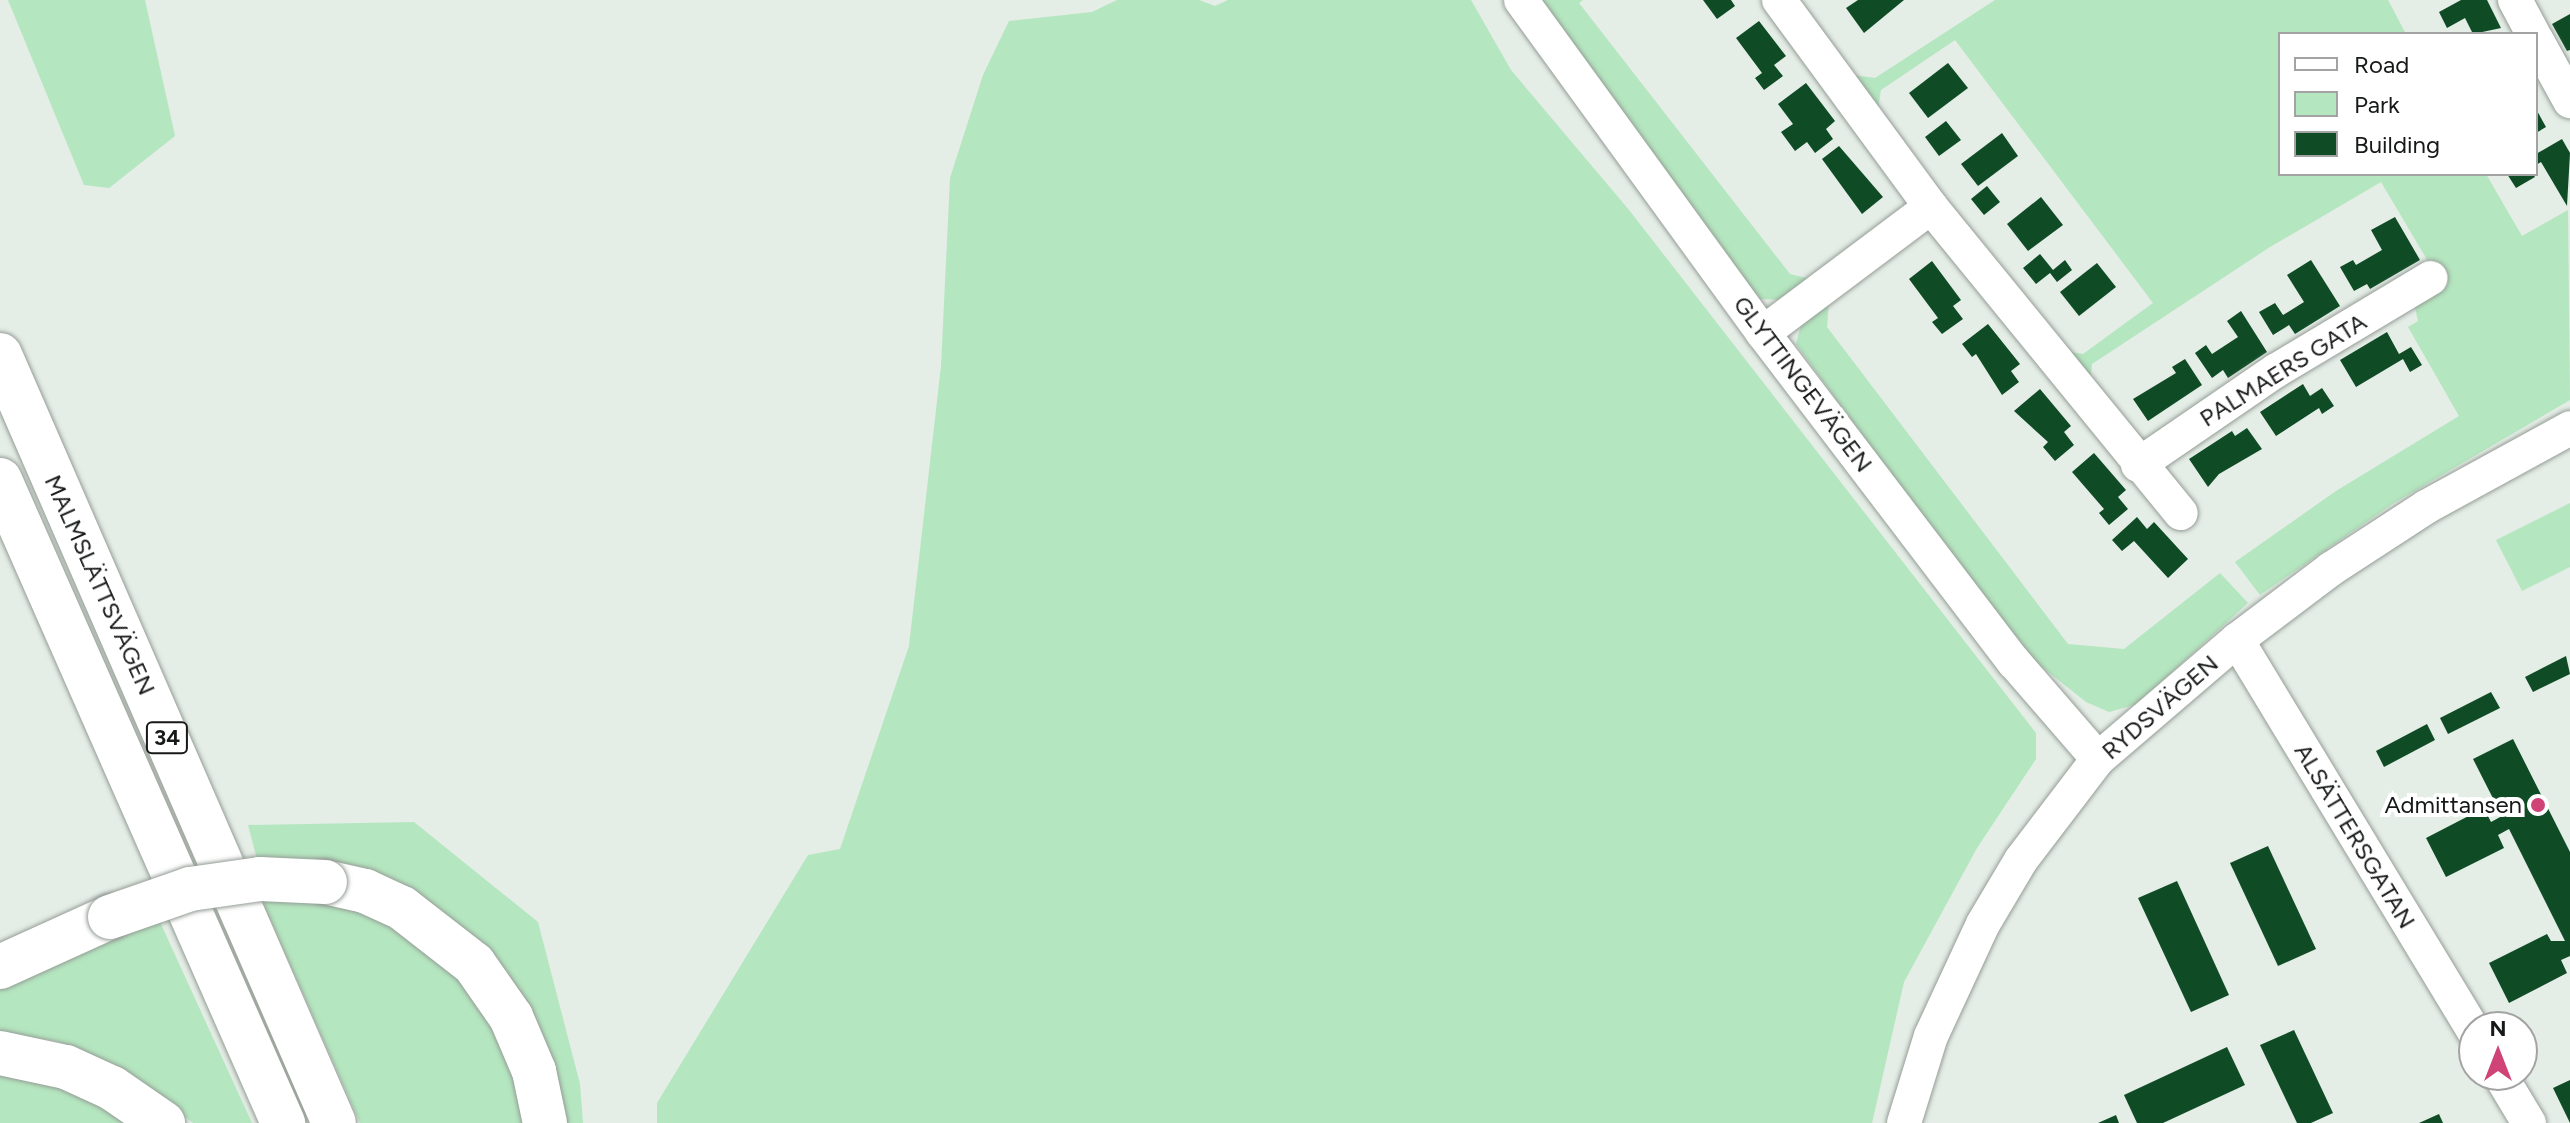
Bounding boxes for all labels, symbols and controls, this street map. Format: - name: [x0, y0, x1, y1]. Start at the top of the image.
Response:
- legend: [2278, 32, 2538, 176]
- text: Road: [2354, 50, 2409, 79]
- text: Park: [2354, 90, 2400, 119]
- text: Building: [2354, 130, 2440, 159]
- street label: GLYTTINGEVÄGEN: [1727, 290, 1879, 478]
- street label: PALMAERS GATA: [2194, 307, 2372, 433]
- street label: MALMSLÄTTSVÄGEN: [38, 470, 162, 700]
- street label: RYDSVÄGEN: [2096, 649, 2224, 765]
- road number: 34: [145, 720, 189, 756]
- street label: ALSÄTTERSGATAN: [2288, 738, 2422, 934]
- place label: Admittansen: [2384, 791, 2522, 819]
- marker: Admittansen: [2529, 796, 2547, 814]
- north arrow: [2458, 1011, 2538, 1091]
- text: N: [2489, 1015, 2507, 1042]

